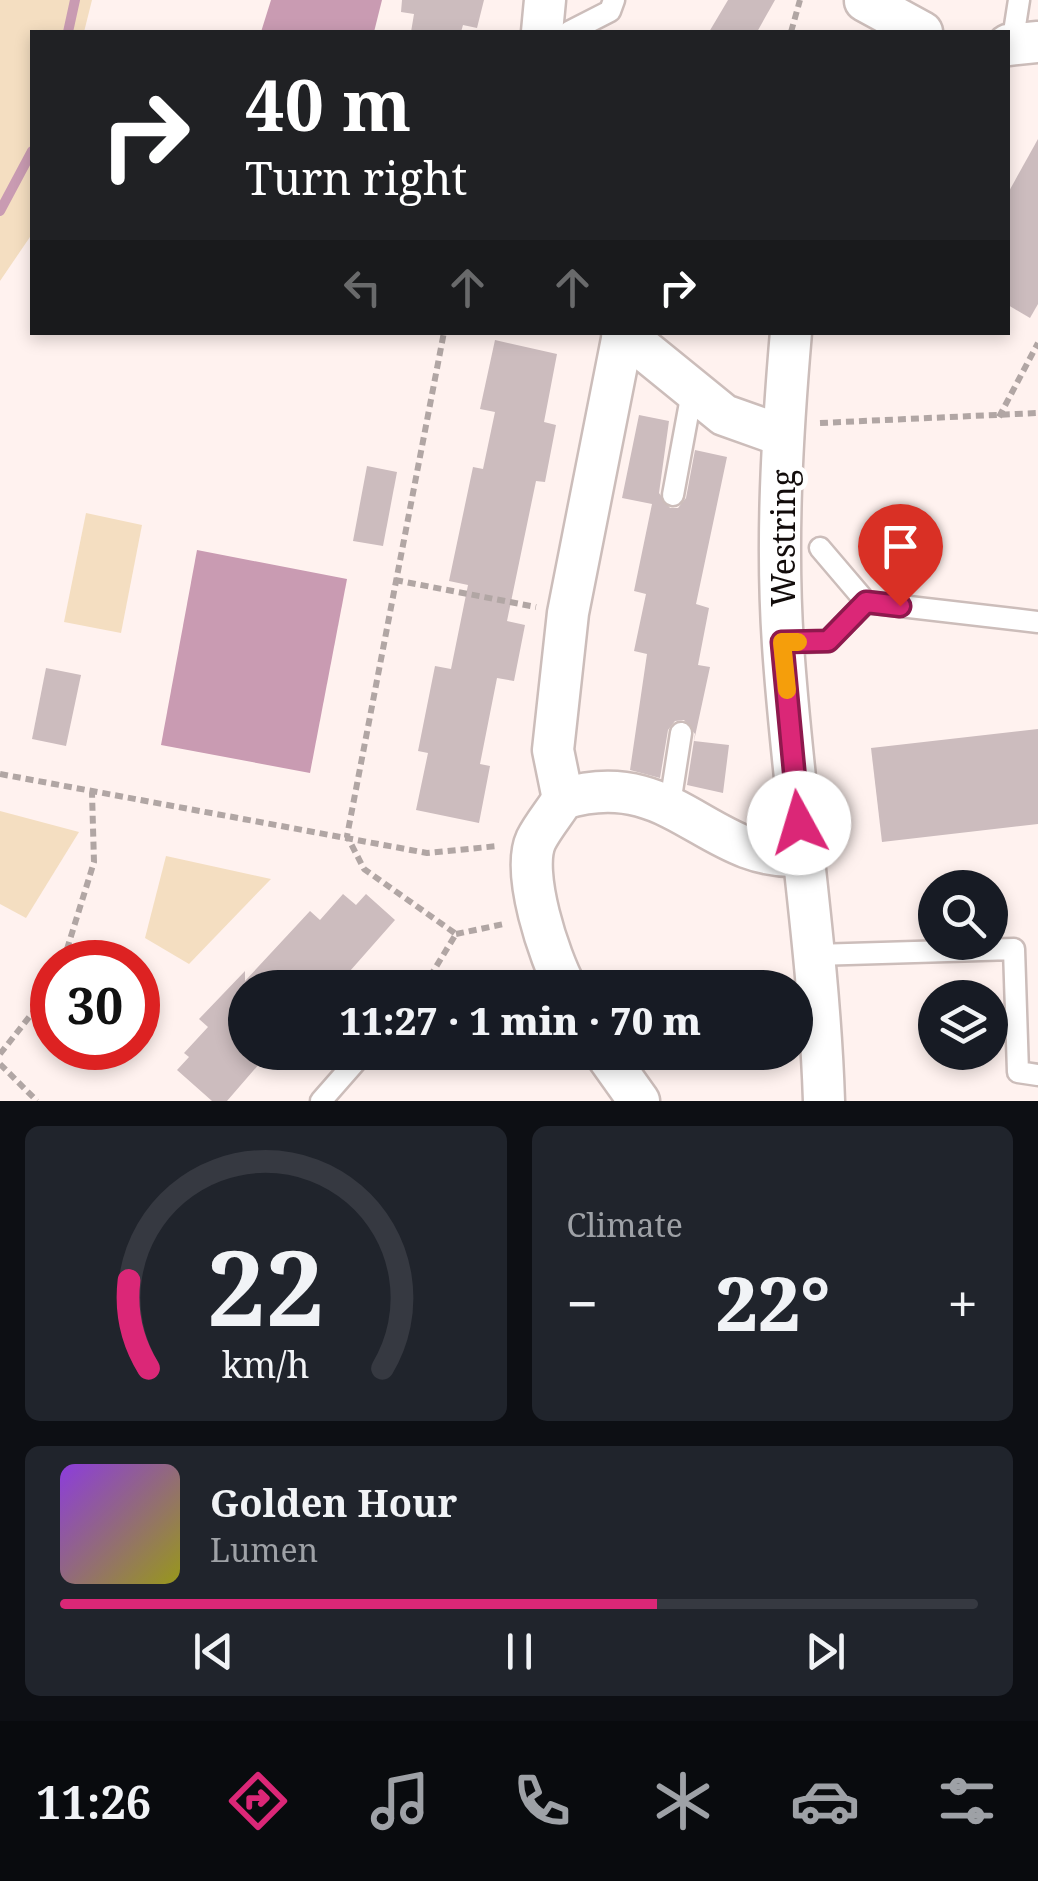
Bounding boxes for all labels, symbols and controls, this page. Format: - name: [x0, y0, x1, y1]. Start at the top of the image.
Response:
- text: 40 m: [245, 56, 411, 152]
- icon: right: [80, 70, 210, 200]
- text: Turn right: [245, 147, 467, 208]
- icon: left: [335, 260, 390, 315]
- icon: ahead: [440, 260, 495, 315]
- icon: ahead: [545, 260, 600, 315]
- icon: right: [650, 260, 705, 315]
- street label: Westring: [761, 469, 804, 607]
- pin: [858, 504, 943, 607]
- icon: arrive: [873, 519, 928, 574]
- position arrow: [747, 771, 851, 875]
- map controls: [918, 870, 1008, 1070]
- button: search: [918, 870, 1008, 960]
- speed limit sign: 30: [30, 940, 160, 1070]
- button: layers: [918, 980, 1008, 1070]
- text: 11:27 · 1 min · 70 m: [340, 994, 701, 1046]
- text: Climate: [567, 1203, 683, 1246]
- text: 22: [207, 1215, 325, 1356]
- text: 22°: [715, 1251, 830, 1353]
- text: −: [567, 1265, 598, 1340]
- text: +: [947, 1265, 978, 1340]
- text: km/h: [222, 1340, 310, 1388]
- text: Golden Hour: [210, 1476, 457, 1528]
- text: Lumen: [210, 1528, 318, 1571]
- icon: previous: [186, 1624, 241, 1679]
- icon: pause: [492, 1624, 547, 1679]
- icon: next: [798, 1624, 853, 1679]
- icon: directions: [223, 1766, 293, 1836]
- icon: music: [365, 1766, 435, 1836]
- icon: phone: [507, 1766, 577, 1836]
- icon: climate: [648, 1766, 718, 1836]
- icon: car: [790, 1766, 860, 1836]
- icon: filters: [932, 1766, 1002, 1836]
- text: 11:26: [36, 1771, 151, 1832]

